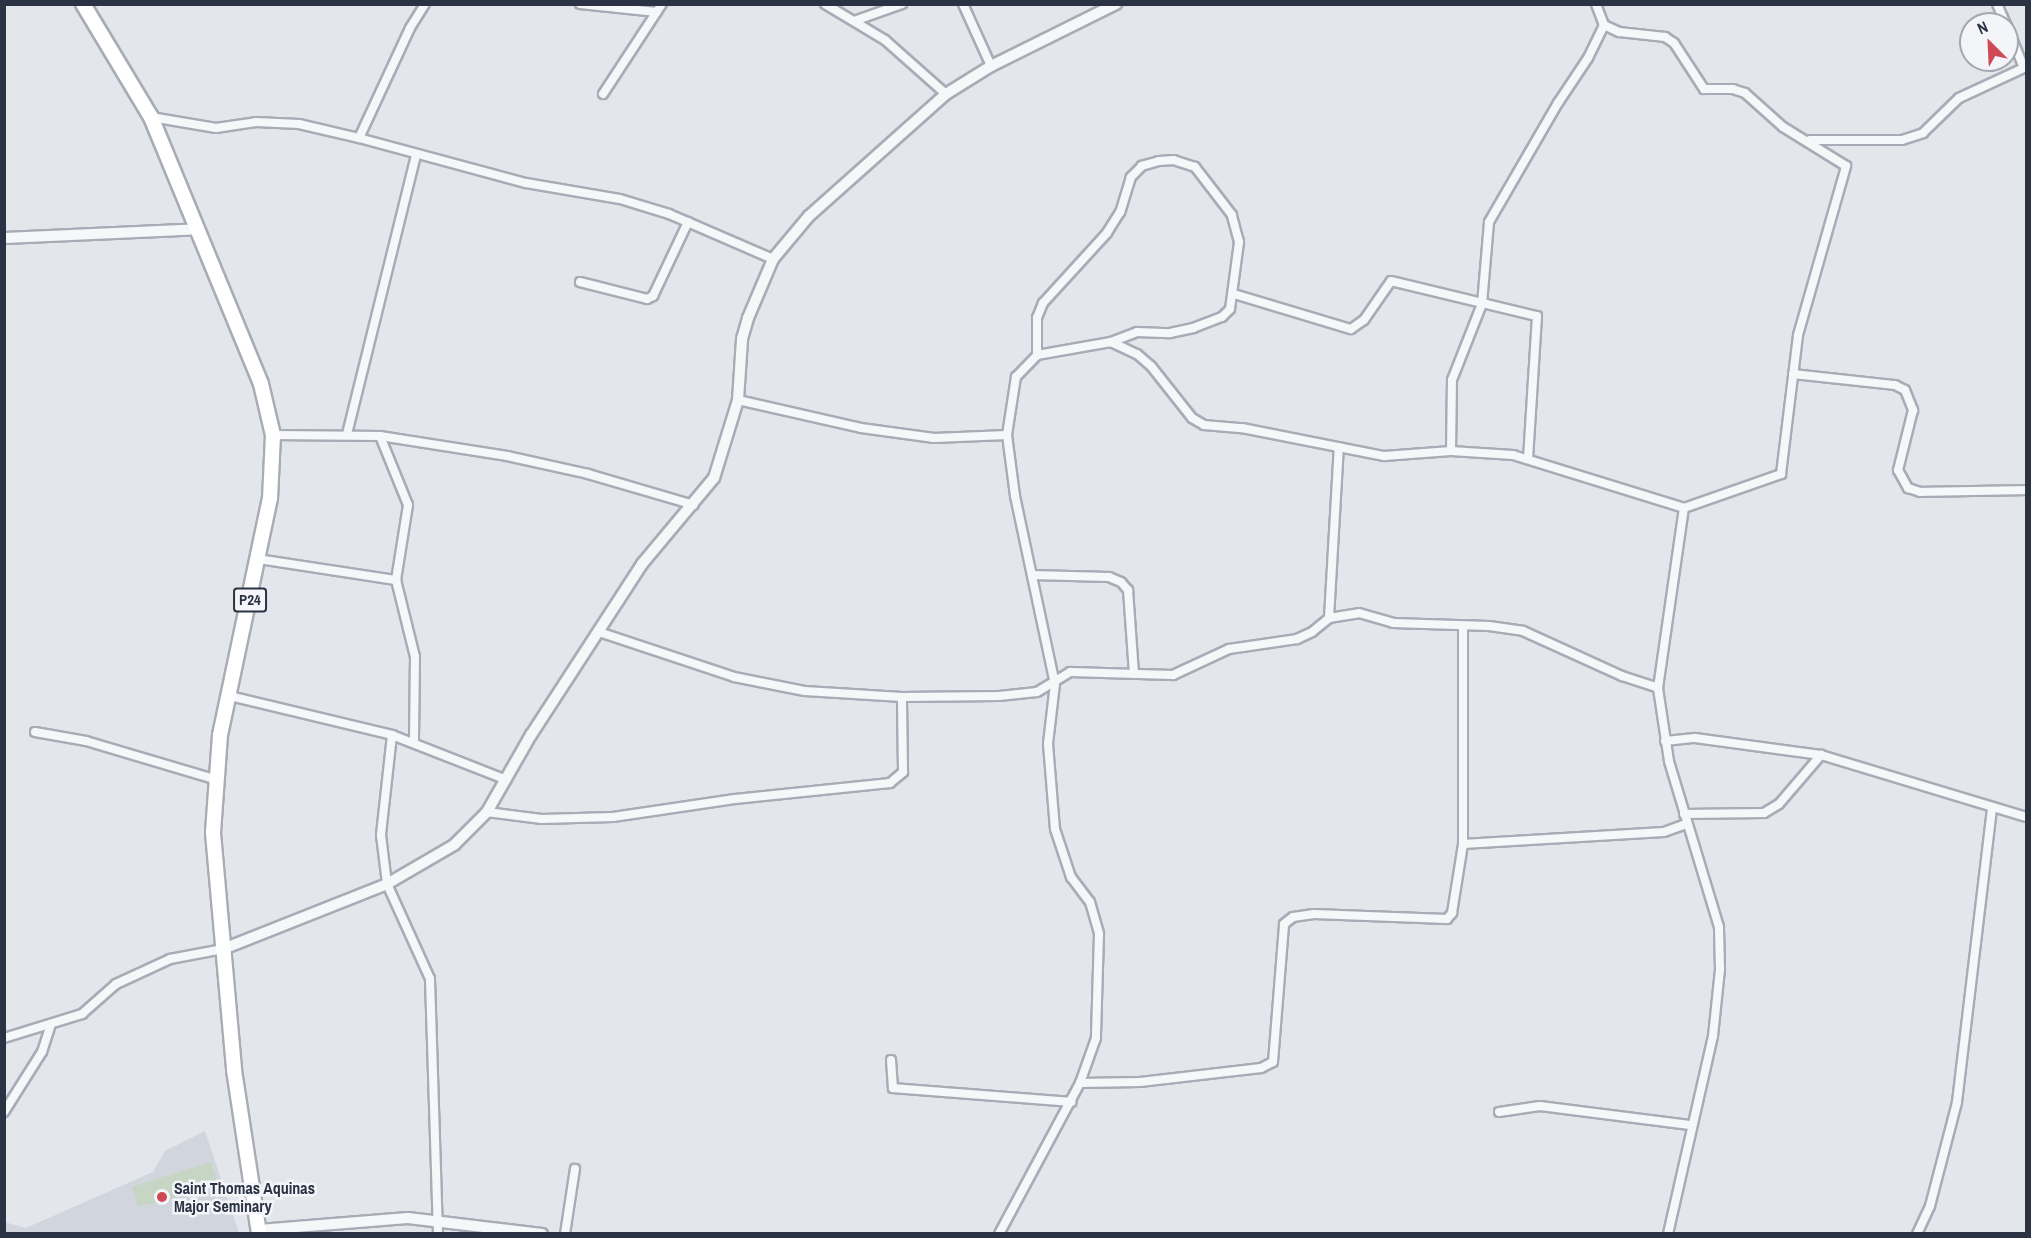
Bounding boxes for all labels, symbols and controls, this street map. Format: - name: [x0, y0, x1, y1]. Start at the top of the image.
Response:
- north arrow: [1959, 12, 2019, 72]
- text: N: [1974, 15, 1991, 39]
- road number: P24: [232, 588, 268, 612]
- place label: Saint Thomas Aquinas Major Seminary: [174, 1178, 315, 1216]
- marker: Saint Thomas Aquinas Major Seminary: [155, 1190, 169, 1204]

